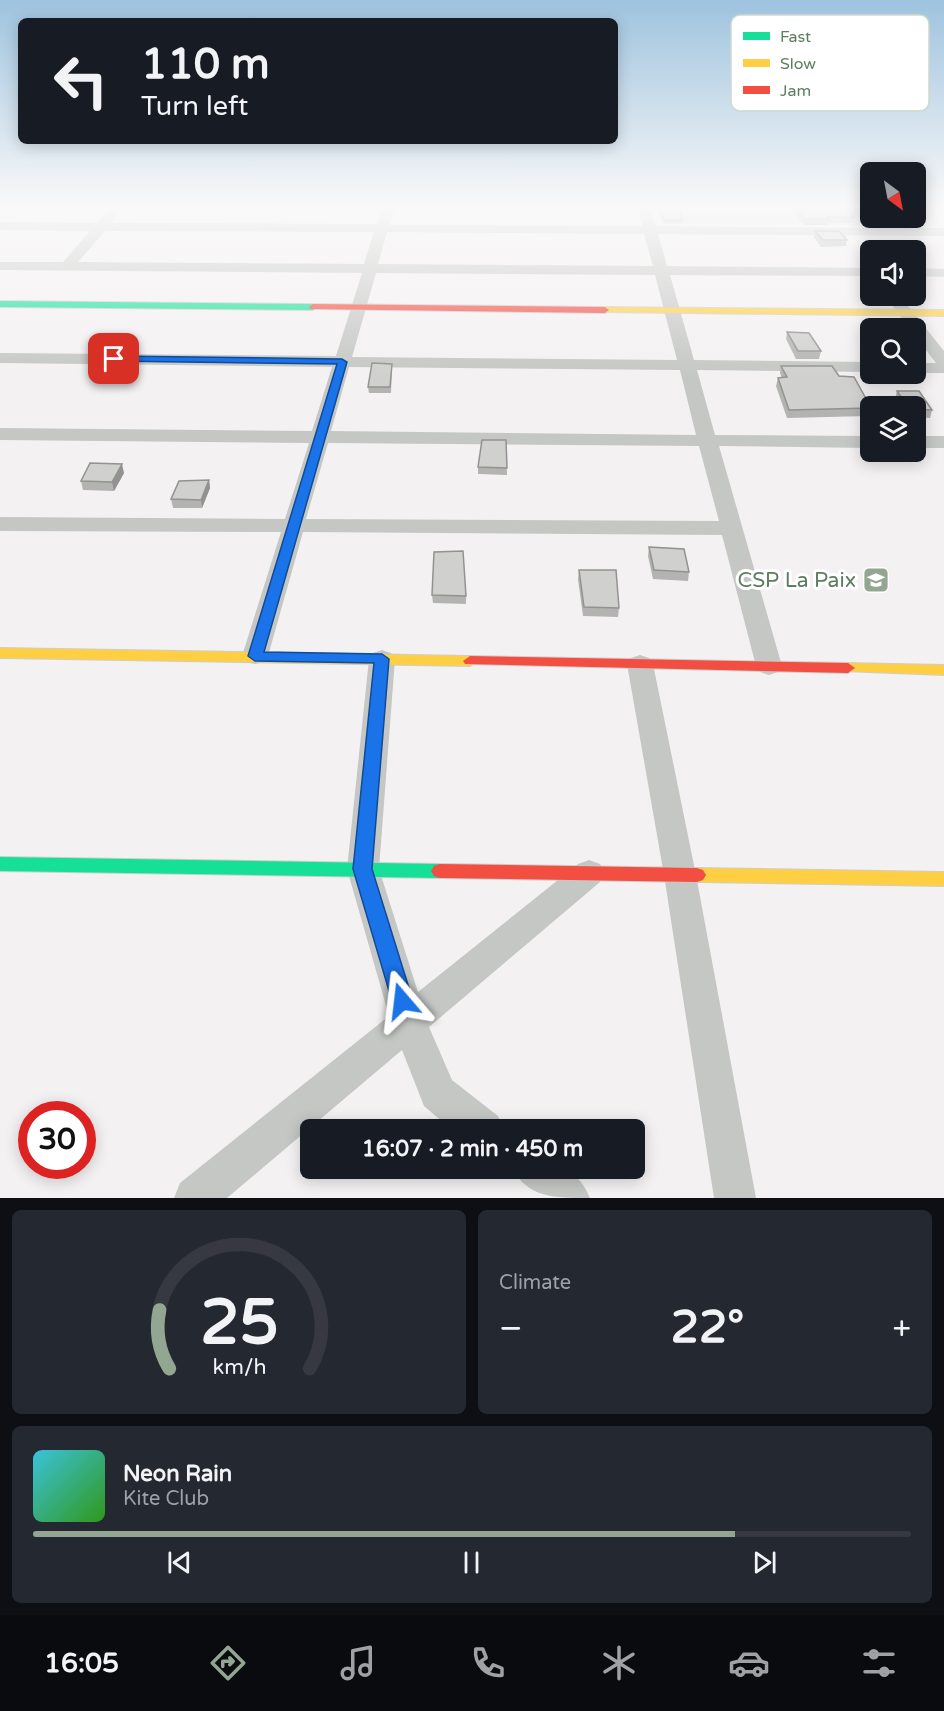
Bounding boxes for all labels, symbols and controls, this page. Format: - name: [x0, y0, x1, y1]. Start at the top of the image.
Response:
- legend: [731, 15, 929, 111]
- text: Fast: [780, 27, 811, 47]
- text: 110 m: [141, 39, 270, 90]
- icon: left: [42, 42, 120, 120]
- text: Slow: [780, 54, 816, 74]
- text: Jam: [780, 81, 811, 101]
- text: Turn left: [141, 90, 248, 123]
- north arrow: [860, 162, 926, 228]
- map controls: [860, 162, 926, 462]
- button: sound: [860, 240, 926, 306]
- button: search: [860, 318, 926, 384]
- pin: [88, 333, 139, 384]
- icon: arrive: [97, 342, 130, 375]
- button: layers: [860, 396, 926, 462]
- school or university icon: CSP La Paix: [861, 565, 891, 595]
- place label: CSP La Paix: [738, 568, 856, 593]
- position arrow: [370, 969, 434, 1033]
- speed limit sign: 30: [18, 1101, 96, 1179]
- text: 16:07 · 2 min · 450 m: [362, 1136, 583, 1162]
- text: Climate: [499, 1271, 571, 1295]
- text: 25: [200, 1286, 278, 1361]
- text: 22°: [671, 1301, 744, 1355]
- text: −: [499, 1309, 523, 1348]
- text: +: [892, 1309, 911, 1348]
- text: km/h: [212, 1354, 266, 1380]
- text: Neon Rain: [123, 1461, 232, 1487]
- text: Kite Club: [123, 1487, 209, 1511]
- icon: previous: [163, 1546, 196, 1579]
- icon: pause: [455, 1546, 488, 1579]
- icon: next: [748, 1546, 781, 1579]
- icon: directions: [207, 1642, 249, 1684]
- icon: music: [337, 1642, 379, 1684]
- icon: phone: [467, 1642, 509, 1684]
- icon: climate: [598, 1642, 640, 1684]
- icon: car: [728, 1642, 770, 1684]
- icon: filters: [858, 1642, 900, 1684]
- text: 16:05: [44, 1647, 119, 1680]

